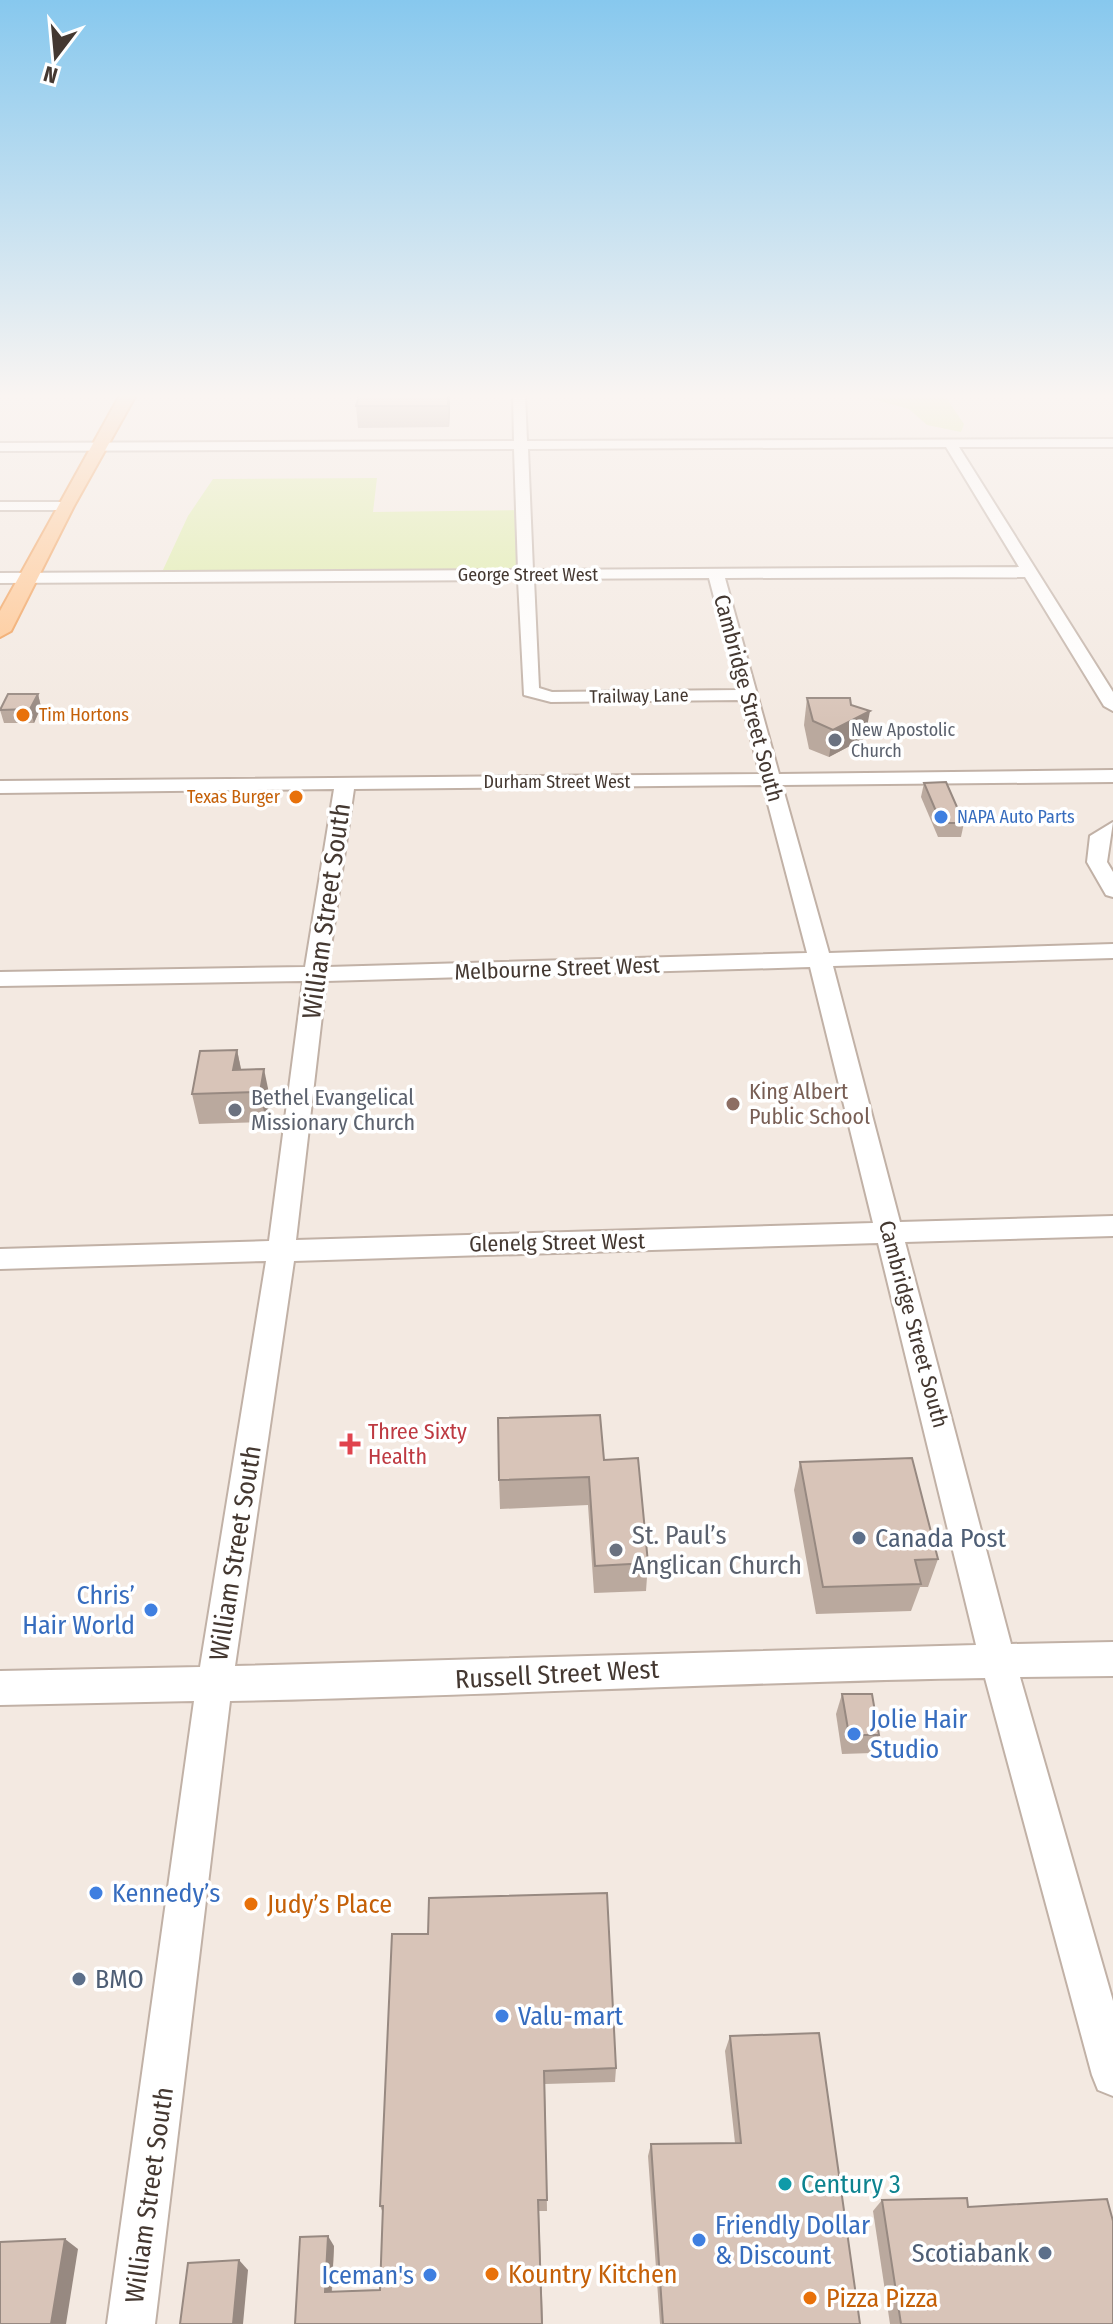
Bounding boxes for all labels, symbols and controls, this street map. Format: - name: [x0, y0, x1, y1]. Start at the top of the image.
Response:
- north arrow: [16, 16, 96, 96]
- text: N: [41, 60, 61, 90]
- street label: George Street West: [458, 564, 598, 586]
- street label: Cambridge Street South: [708, 592, 789, 805]
- street label: Trailway Lane: [589, 684, 689, 708]
- place label: Tim Hortons: [39, 704, 129, 726]
- marker: Tim Hortons: [14, 706, 32, 724]
- place label: New Apostolic Church: [851, 719, 955, 762]
- marker: New Apostolic Church: [826, 731, 844, 749]
- street label: Durham Street West: [484, 771, 631, 793]
- place label: Texas Burger: [187, 786, 281, 808]
- marker: Texas Burger: [287, 788, 305, 806]
- street label: William Street South: [296, 801, 357, 1021]
- place label: NAPA Auto Parts: [957, 806, 1075, 828]
- marker: NAPA Auto Parts: [932, 808, 950, 826]
- street label: Melbourne Street West: [454, 951, 661, 986]
- place label: King Albert Public School: [749, 1078, 870, 1130]
- place label: Bethel Evangelical Missionary Church: [251, 1084, 415, 1136]
- marker: King Albert Public School: [724, 1095, 742, 1113]
- marker: Bethel Evangelical Missionary Church: [226, 1101, 244, 1119]
- street label: Cambridge Street South: [873, 1218, 954, 1431]
- street label: Glenelg Street West: [469, 1227, 646, 1258]
- place label: Three Sixty Health: [368, 1418, 467, 1470]
- marker: Three Sixty Health: [339, 1433, 361, 1455]
- street label: William Street South: [203, 1443, 268, 1663]
- place label: St. Paul’s Anglican Church: [632, 1520, 802, 1581]
- place label: Canada Post: [875, 1523, 1007, 1554]
- marker: Canada Post: [850, 1529, 868, 1547]
- marker: St. Paul’s Anglican Church: [607, 1541, 625, 1559]
- place label: Chris’ Hair World: [22, 1580, 135, 1641]
- marker: Chris’ Hair World: [142, 1601, 160, 1619]
- street label: Russell Street West: [454, 1654, 660, 1695]
- place label: Jolie Hair Studio: [870, 1704, 967, 1765]
- marker: Jolie Hair Studio: [845, 1725, 863, 1743]
- place label: Kennedy’s: [112, 1878, 220, 1909]
- marker: Kennedy’s: [87, 1884, 105, 1902]
- place label: Judy’s Place: [267, 1889, 392, 1920]
- marker: Judy’s Place: [242, 1895, 260, 1913]
- place label: BMO: [95, 1964, 144, 1995]
- marker: BMO: [70, 1970, 88, 1988]
- place label: Valu-mart: [518, 2001, 624, 2032]
- marker: Valu-mart: [493, 2007, 511, 2025]
- street label: William Street South: [119, 2085, 180, 2305]
- place label: Century 3: [801, 2169, 901, 2200]
- marker: Century 3: [776, 2175, 794, 2193]
- place label: Friendly Dollar & Discount: [715, 2210, 870, 2271]
- marker: Friendly Dollar & Discount: [690, 2231, 708, 2249]
- place label: Scotiabank: [912, 2238, 1030, 2269]
- marker: Scotiabank: [1036, 2244, 1054, 2262]
- place label: Kountry Kitchen: [508, 2259, 677, 2290]
- place label: Iceman's: [321, 2260, 414, 2291]
- marker: Kountry Kitchen: [483, 2265, 501, 2283]
- marker: Iceman's: [421, 2266, 439, 2284]
- place label: Pizza Pizza: [826, 2283, 938, 2314]
- marker: Pizza Pizza: [801, 2289, 819, 2307]

